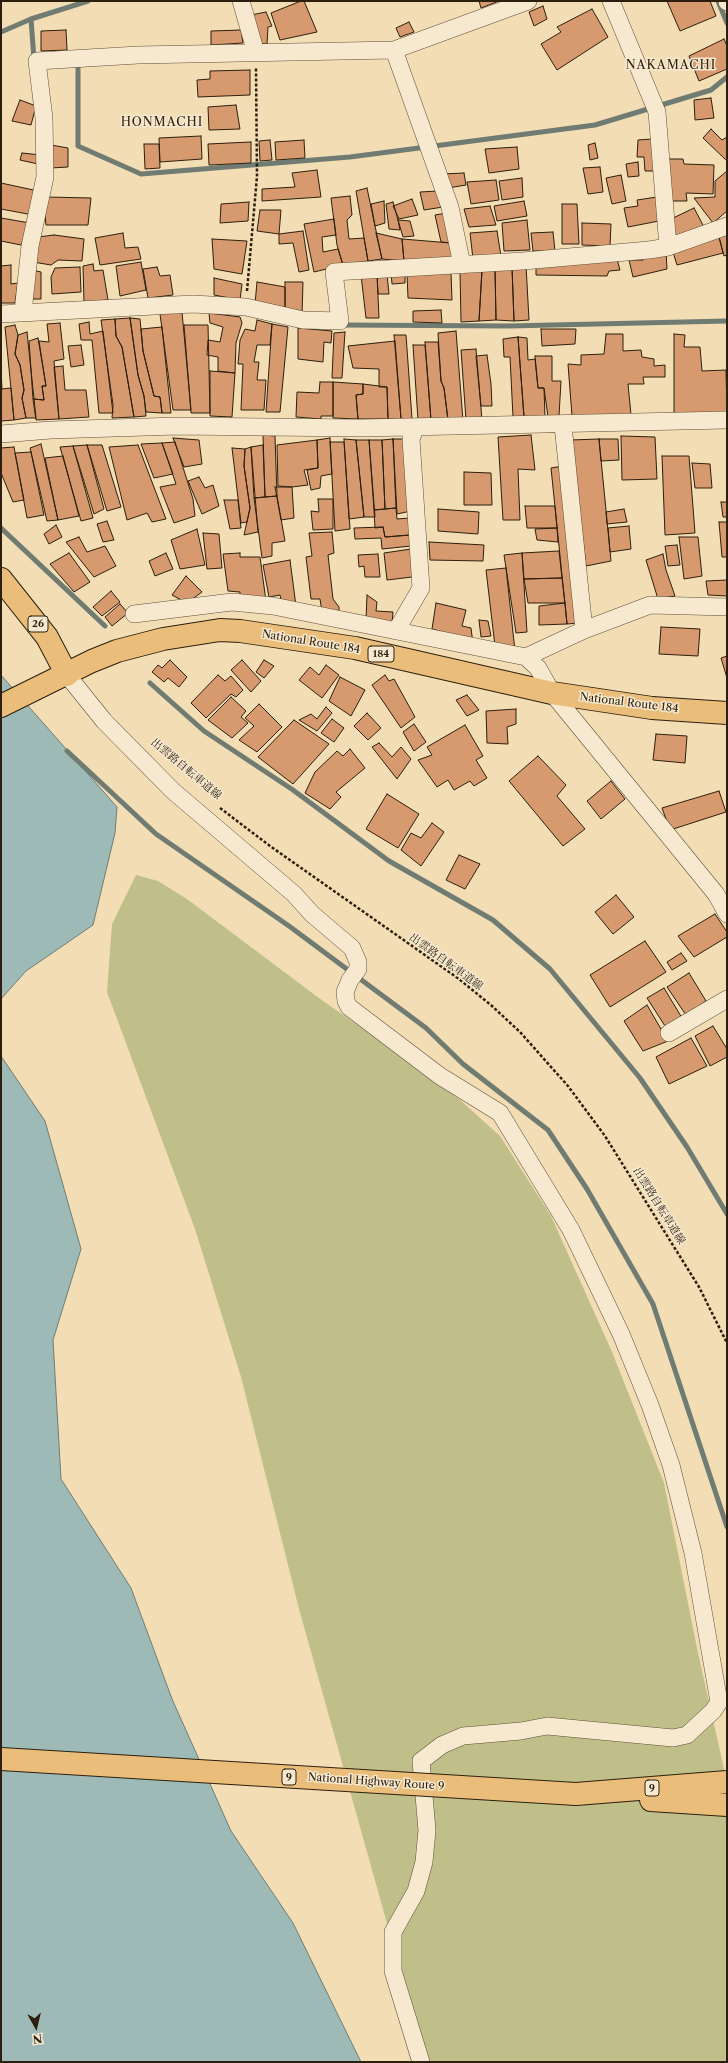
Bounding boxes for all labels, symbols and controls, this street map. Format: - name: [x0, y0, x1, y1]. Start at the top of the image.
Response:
- district label: NAKAMACHI: [626, 59, 716, 73]
- district label: HONMACHI: [121, 116, 203, 130]
- road number: 26: [28, 616, 48, 632]
- street label: National Route 184: [261, 628, 361, 656]
- road number: 184: [368, 646, 394, 662]
- street label: National Route 184: [579, 690, 679, 716]
- street label: 出雲路自転車道線: [148, 736, 224, 802]
- street label: 出雲路自転車道線: [407, 931, 485, 993]
- street label: 出雲路自転車道線: [630, 1165, 688, 1247]
- road number: 9: [282, 1769, 296, 1785]
- street label: National Highway Route 9: [307, 1771, 445, 1793]
- road number: 9: [645, 1780, 659, 1796]
- north arrow: [16, 2007, 56, 2047]
- text: N: [32, 2031, 43, 2046]

